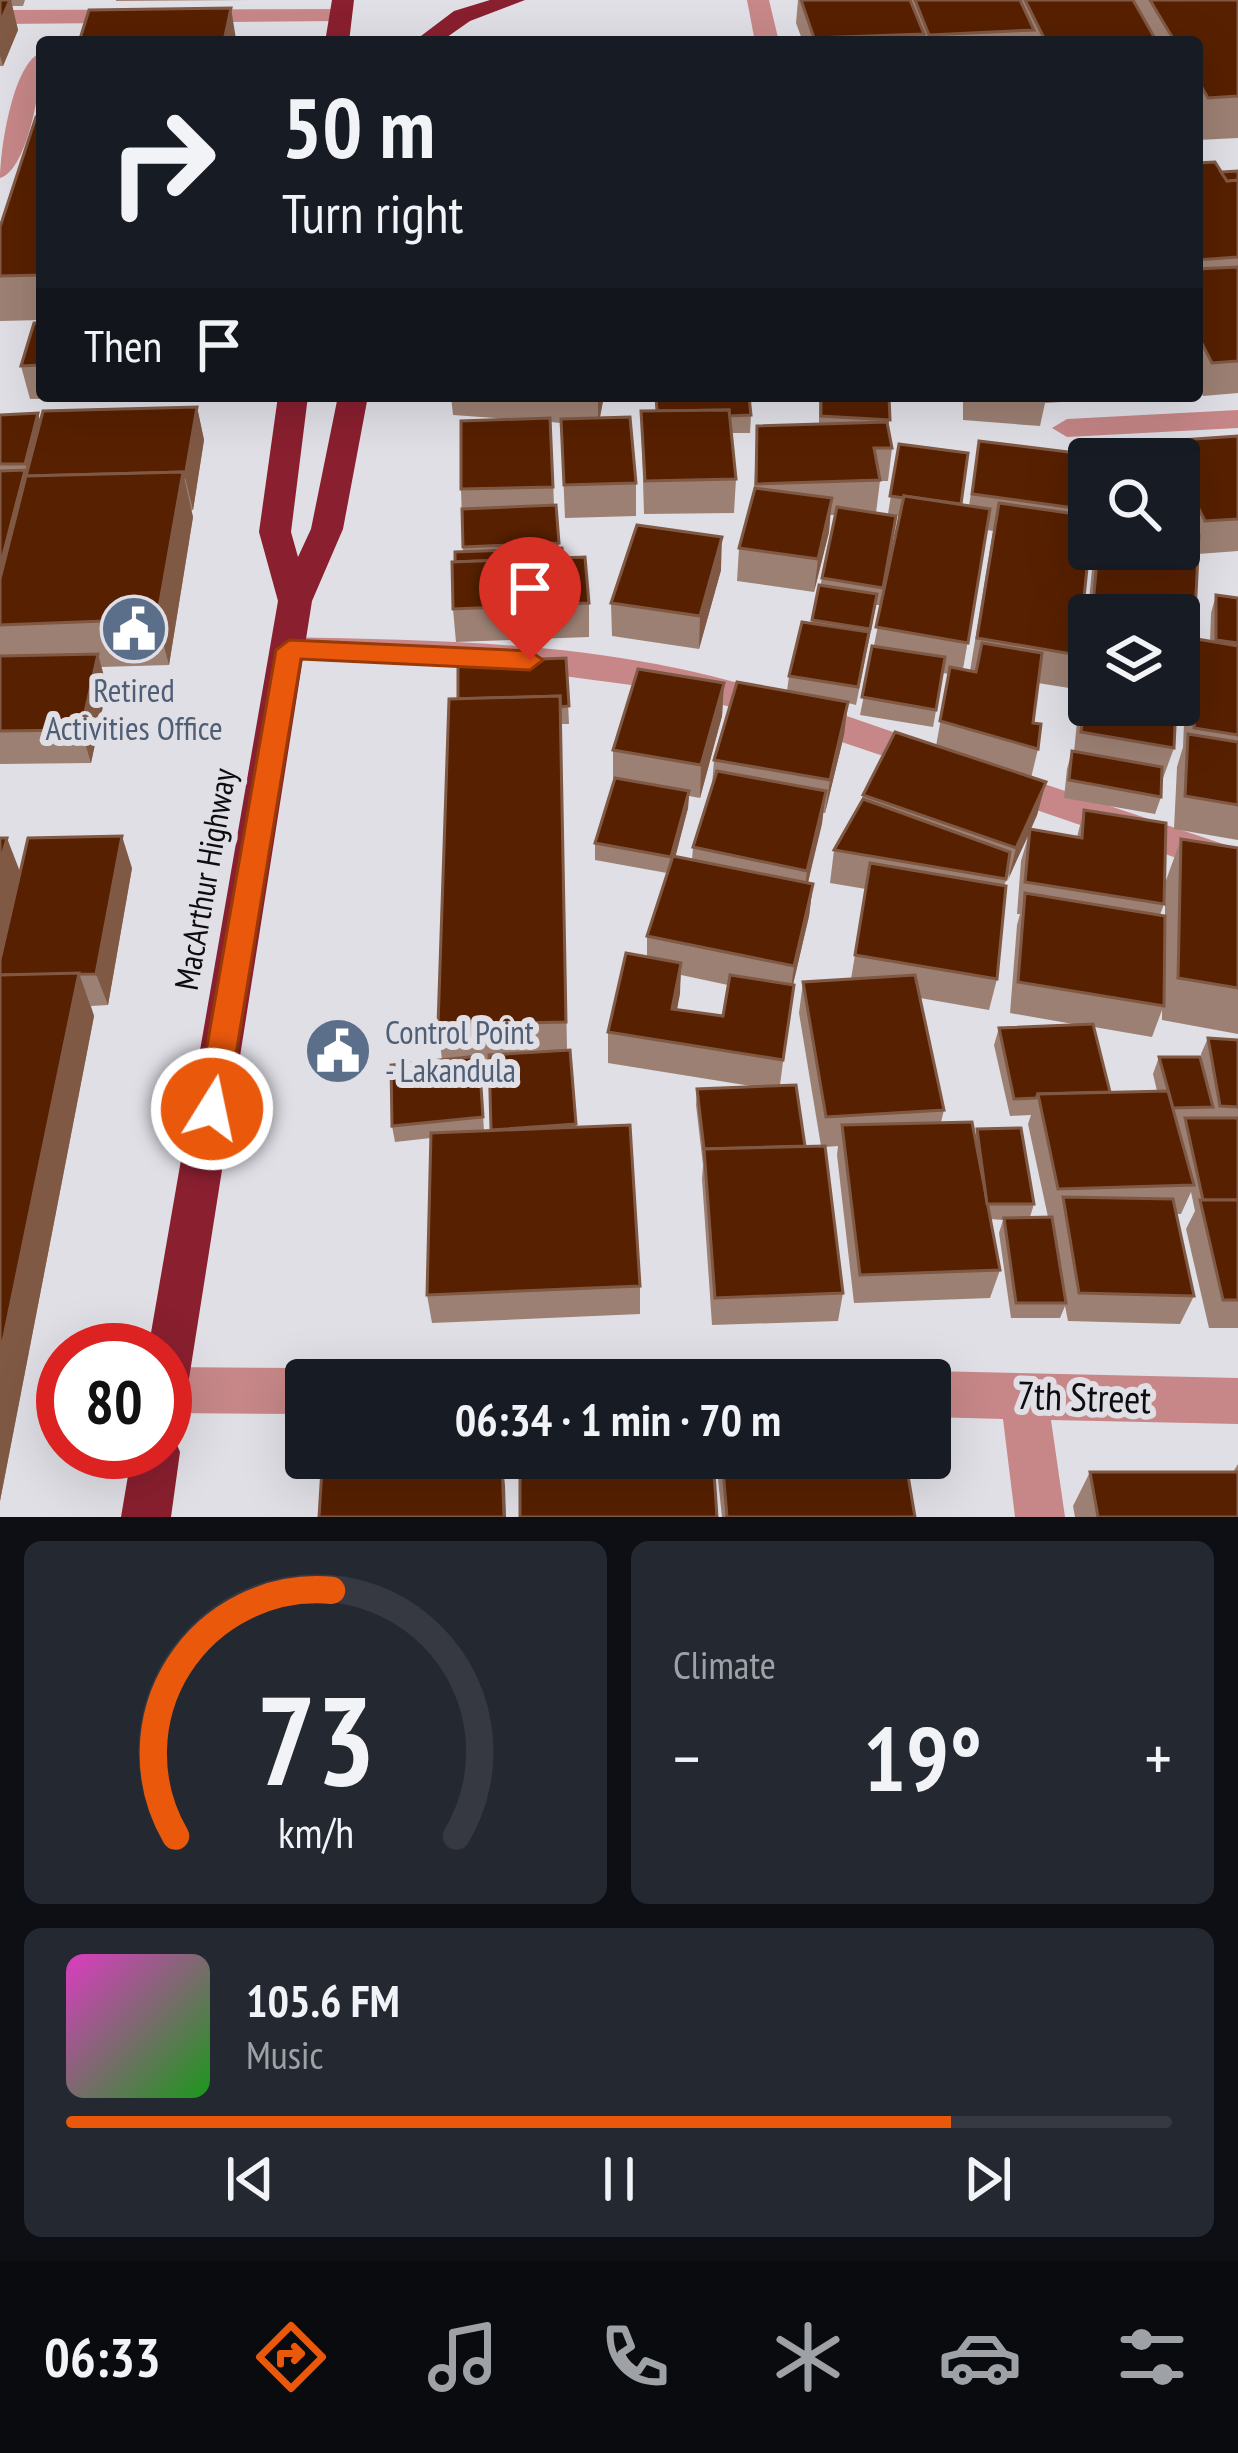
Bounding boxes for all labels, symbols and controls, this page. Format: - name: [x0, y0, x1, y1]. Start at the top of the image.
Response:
- text: 50 m: [282, 72, 435, 181]
- icon: right: [84, 84, 240, 240]
- text: Turn right: [282, 178, 463, 248]
- icon: arrive: [186, 312, 252, 378]
- text: Then: [84, 316, 162, 374]
- map controls: [1068, 438, 1200, 726]
- button: search: [1068, 438, 1200, 570]
- pin: [479, 537, 581, 660]
- icon: arrive: [497, 555, 563, 621]
- public building icon: Retired Activities Office: [99, 594, 169, 664]
- button: layers: [1068, 594, 1200, 726]
- place label: Retired Activities Office: [45, 668, 223, 749]
- street label: MacArthur Highway: [164, 764, 245, 993]
- place label: Control Point - Lakandula: [385, 1010, 534, 1091]
- public building icon: Control Point - Lakandula: [303, 1016, 373, 1086]
- position arrow: [149, 1046, 275, 1172]
- speed limit sign: 80: [36, 1323, 192, 1479]
- street label: 7th Street: [1016, 1369, 1152, 1424]
- text: 06:34 · 1 min · 70 m: [455, 1390, 781, 1448]
- text: Climate: [673, 1639, 776, 1690]
- text: 73: [256, 1658, 375, 1819]
- text: 19°: [863, 1699, 982, 1816]
- text: −: [673, 1715, 700, 1800]
- text: +: [1145, 1715, 1172, 1800]
- text: km/h: [277, 1803, 354, 1859]
- text: 105.6 FM: [246, 1971, 400, 2029]
- text: Music: [246, 2029, 323, 2080]
- icon: previous: [217, 2146, 283, 2212]
- icon: pause: [586, 2146, 652, 2212]
- icon: next: [955, 2146, 1021, 2212]
- icon: directions: [249, 2315, 333, 2399]
- icon: music: [421, 2315, 505, 2399]
- icon: phone: [593, 2315, 677, 2399]
- icon: climate: [766, 2315, 850, 2399]
- icon: car: [938, 2315, 1022, 2399]
- icon: filters: [1110, 2315, 1194, 2399]
- text: 06:33: [44, 2322, 161, 2392]

